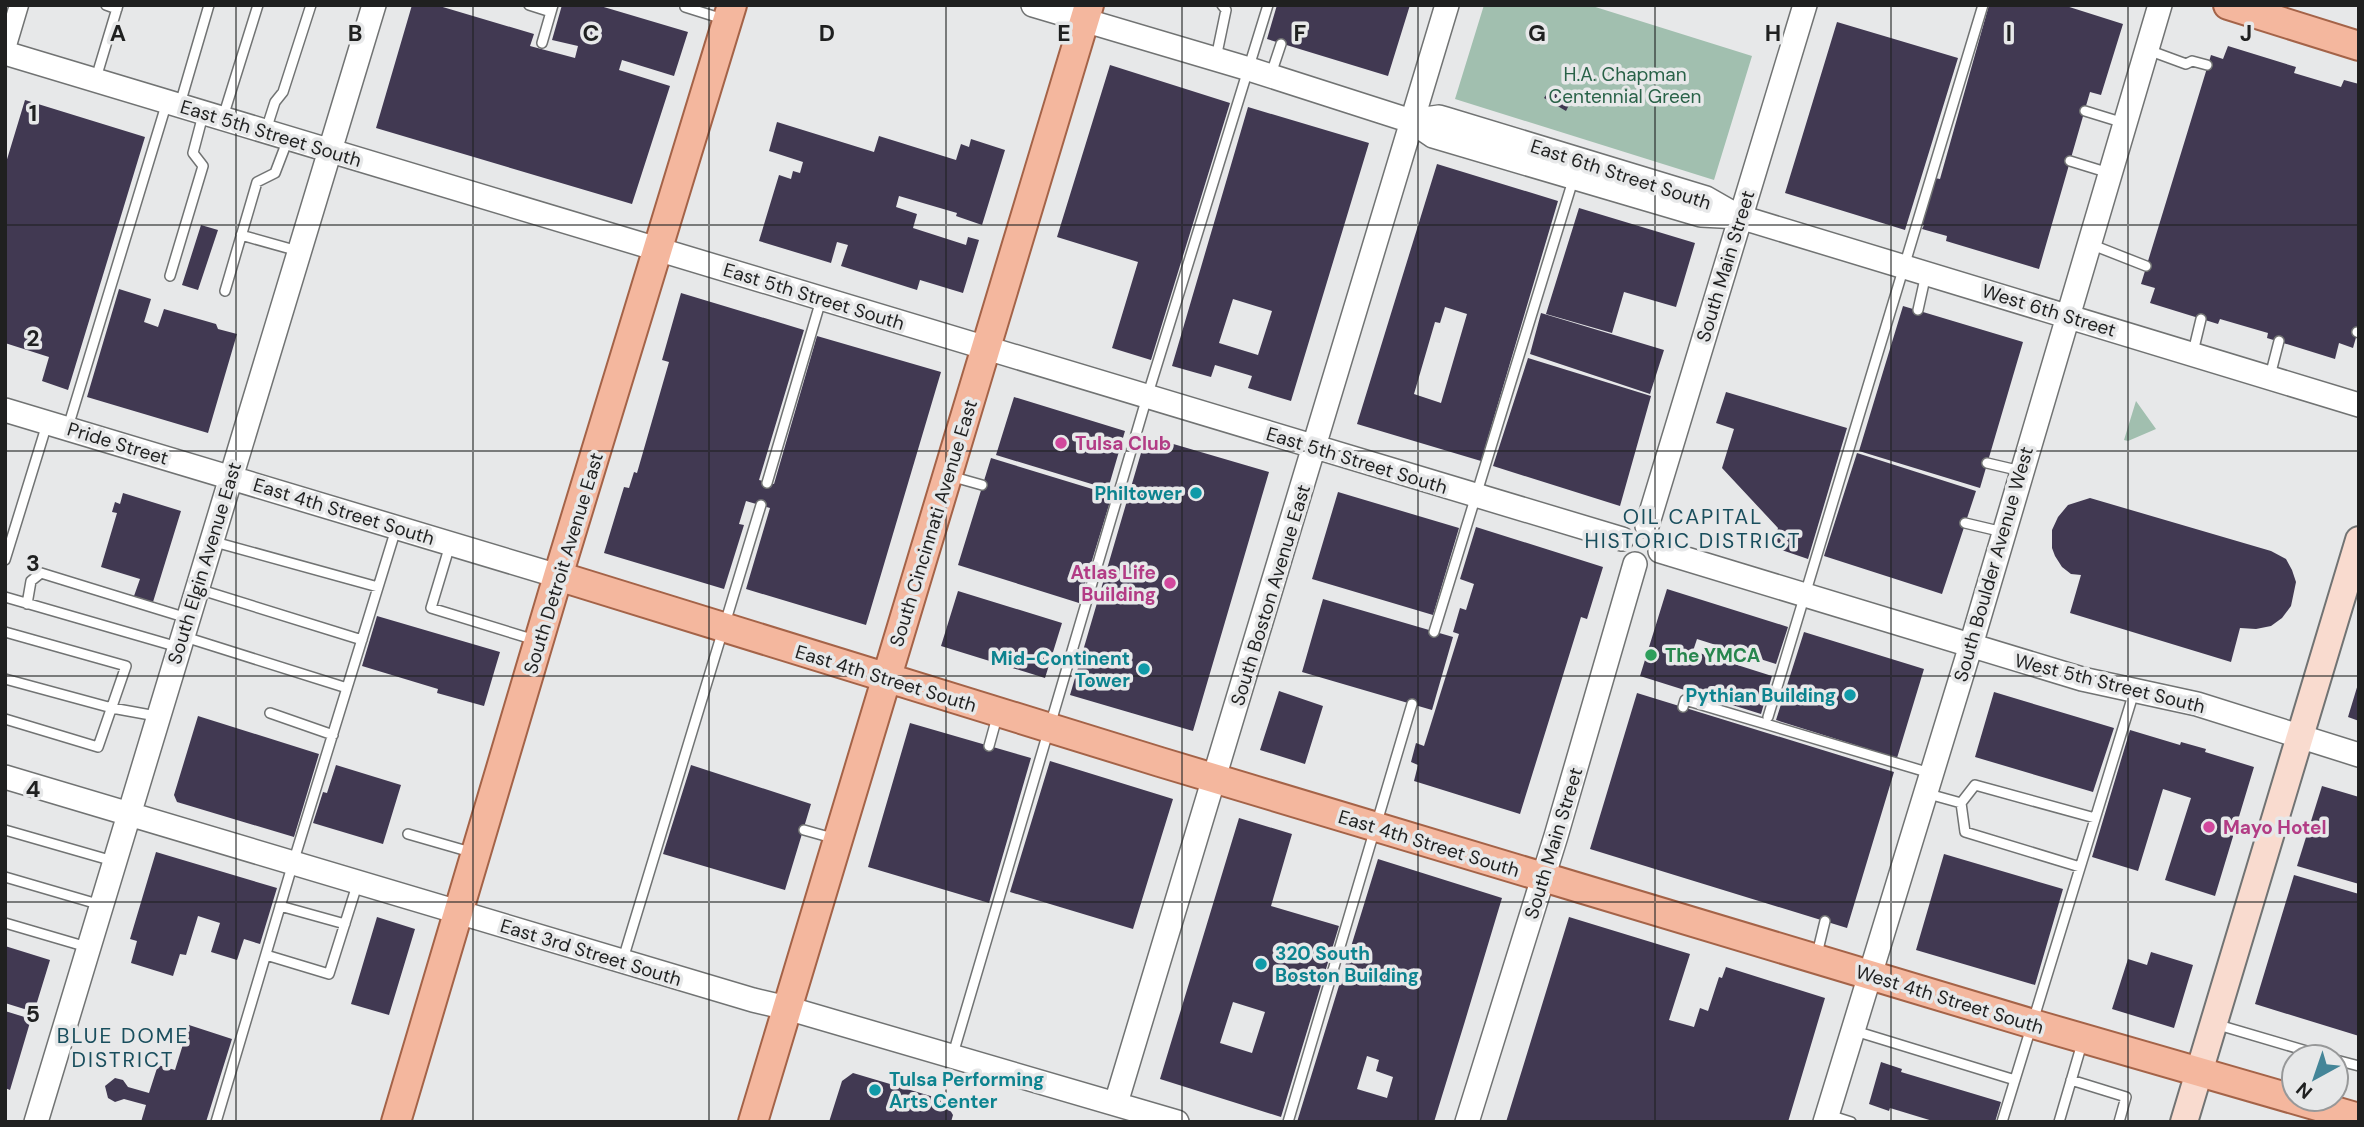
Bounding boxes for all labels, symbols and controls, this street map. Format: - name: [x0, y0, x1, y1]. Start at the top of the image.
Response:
- text: A: [110, 18, 126, 48]
- text: B: [348, 18, 362, 48]
- text: C: [583, 18, 599, 48]
- text: D: [819, 18, 835, 48]
- text: E: [1057, 18, 1071, 48]
- text: F: [1294, 18, 1307, 48]
- text: G: [1528, 18, 1546, 48]
- text: H: [1765, 18, 1781, 48]
- text: I: [2006, 18, 2012, 48]
- text: J: [2240, 18, 2252, 48]
- park label: H.A. Chapman Centennial Green: [1549, 62, 1701, 109]
- street label: East 5th Street South: [177, 94, 364, 173]
- text: 1: [29, 98, 37, 128]
- street label: East 6th Street South: [1527, 133, 1714, 215]
- street label: South Main Street: [1691, 187, 1760, 345]
- street label: East 5th Street South: [720, 257, 907, 336]
- street label: West 6th Street: [1979, 278, 2119, 343]
- text: 2: [26, 323, 40, 353]
- street label: South Cincinnati Avenue East: [884, 396, 983, 650]
- street label: Pride Street: [64, 416, 171, 471]
- street label: East 5th Street South: [1263, 421, 1450, 500]
- place label: Tulsa Club: [1075, 431, 1171, 456]
- marker: Tulsa Club: [1053, 435, 1069, 451]
- street label: South Boulder Avenue West: [1948, 444, 2039, 685]
- street label: South Detroit Avenue East: [518, 450, 609, 677]
- street label: South Elgin Avenue East: [162, 459, 247, 667]
- street label: East 4th Street South: [250, 472, 437, 551]
- place label: Philtower: [1095, 481, 1182, 506]
- street label: South Boston Avenue East: [1225, 481, 1316, 709]
- marker: Philtower: [1188, 485, 1204, 501]
- district label: OIL CAPITAL HISTORIC DISTRICT: [1584, 503, 1802, 555]
- text: 3: [26, 548, 40, 578]
- place label: Atlas Life Building: [1071, 560, 1156, 607]
- marker: Atlas Life Building: [1162, 575, 1178, 591]
- street label: East 4th Street South: [792, 639, 979, 718]
- place label: The YMCA: [1665, 643, 1761, 668]
- place label: Mid-Continent Tower: [991, 646, 1130, 693]
- marker: The YMCA: [1643, 647, 1659, 663]
- street label: West 5th Street South: [2012, 648, 2208, 719]
- marker: Mid-Continent Tower: [1136, 661, 1152, 677]
- place label: Pythian Building: [1686, 683, 1836, 708]
- marker: Pythian Building: [1842, 687, 1858, 703]
- street label: South Main Street: [1519, 764, 1588, 922]
- text: 4: [26, 774, 41, 804]
- street label: East 4th Street South: [1335, 804, 1522, 883]
- place label: Mayo Hotel: [2223, 815, 2327, 840]
- marker: Mayo Hotel: [2201, 819, 2217, 835]
- street label: East 3rd Street South: [497, 913, 684, 992]
- place label: 320 South Boston Building: [1275, 941, 1419, 988]
- marker: 320 South Boston Building: [1253, 956, 1269, 972]
- street label: West 4th Street South: [1853, 959, 2047, 1040]
- text: 5: [26, 999, 40, 1029]
- district label: BLUE DOME DISTRICT: [57, 1022, 189, 1074]
- north arrow: [2280, 1043, 2350, 1113]
- place label: Tulsa Performing Arts Center: [889, 1067, 1044, 1114]
- text: N: [2291, 1077, 2318, 1105]
- marker: Tulsa Performing Arts Center: [867, 1082, 883, 1098]

